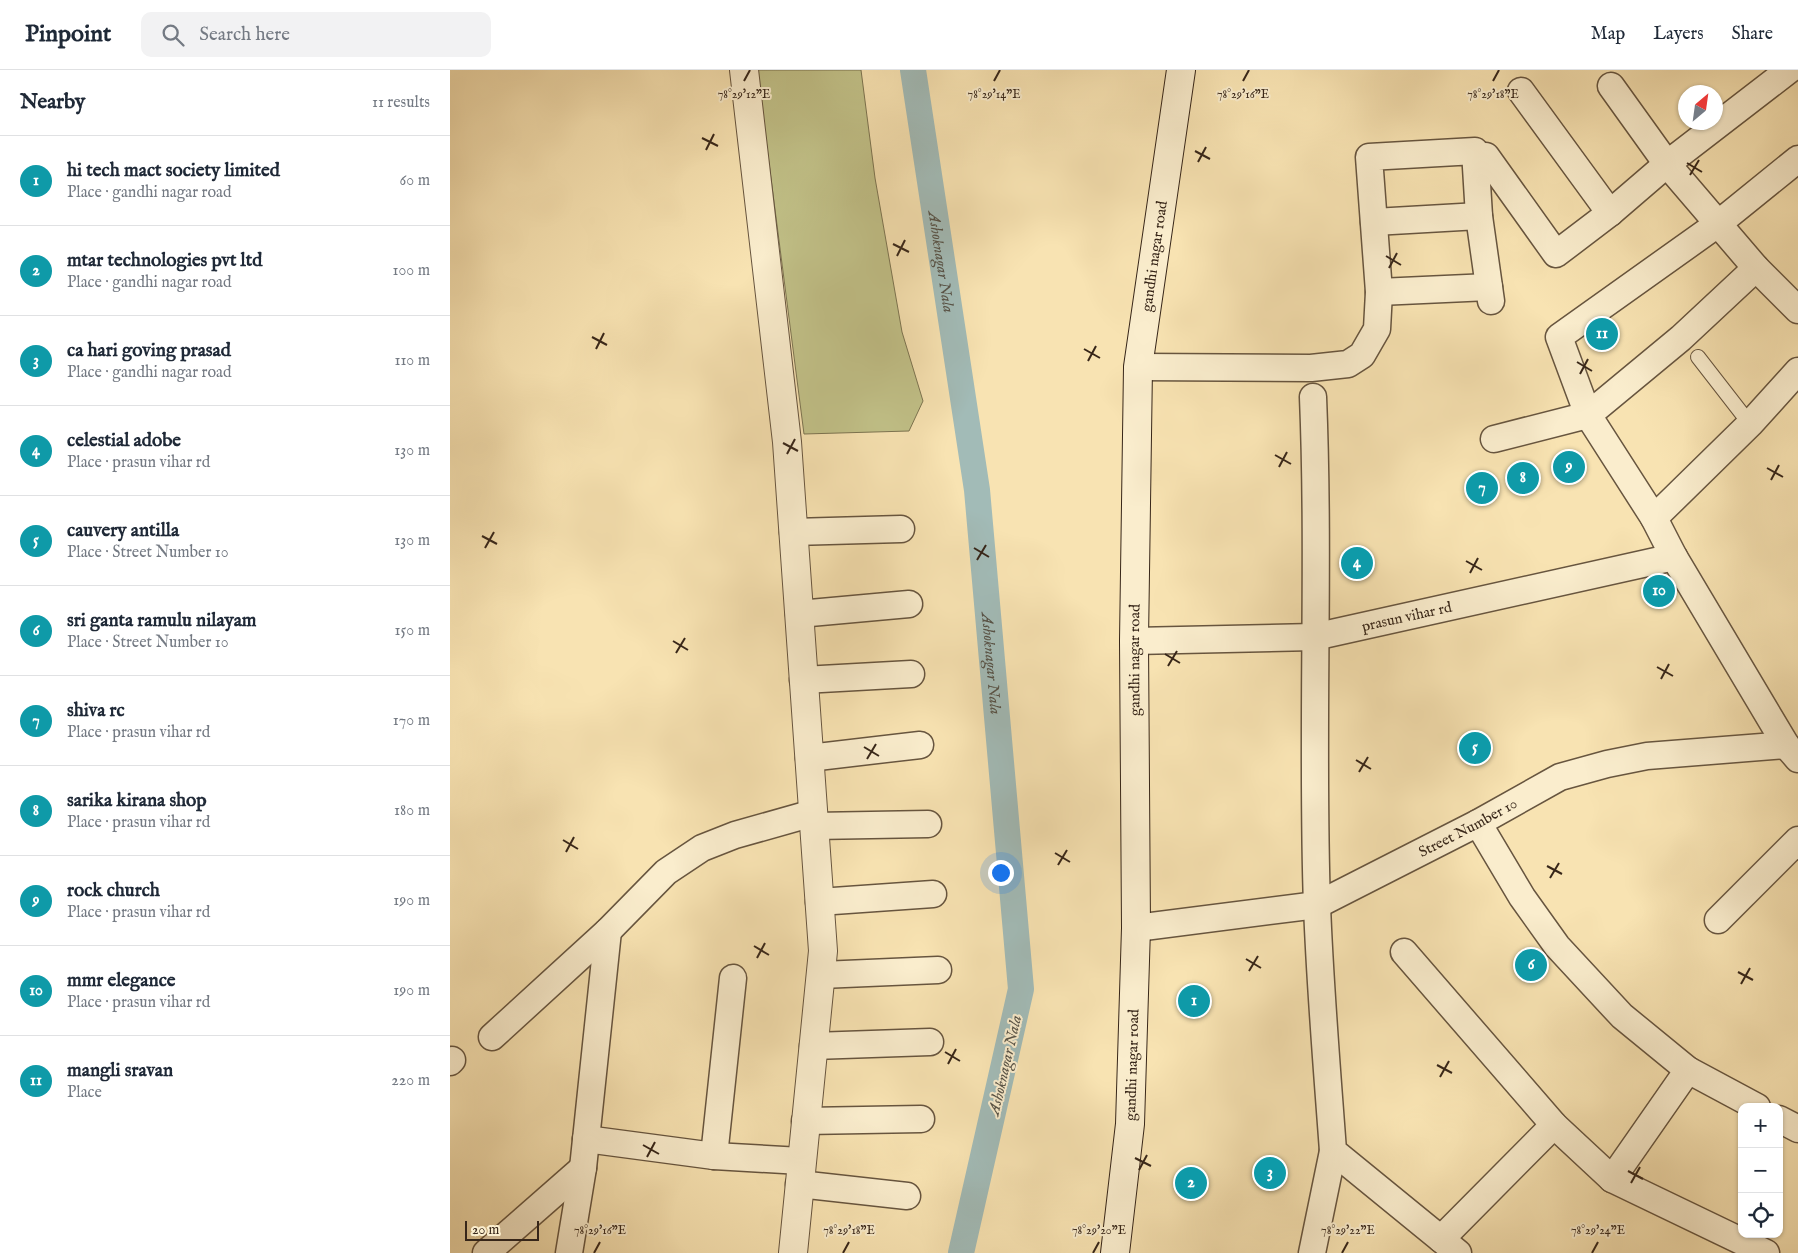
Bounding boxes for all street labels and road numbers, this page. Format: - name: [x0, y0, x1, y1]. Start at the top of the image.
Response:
- street label: gandhi nagar road: [1137, 198, 1172, 313]
- street label: prasun vihar rd: [1360, 597, 1455, 636]
- street label: gandhi nagar road: [1125, 603, 1145, 716]
- street label: Street Number 10: [1415, 794, 1521, 862]
- street label: gandhi nagar road: [1121, 1008, 1144, 1121]

